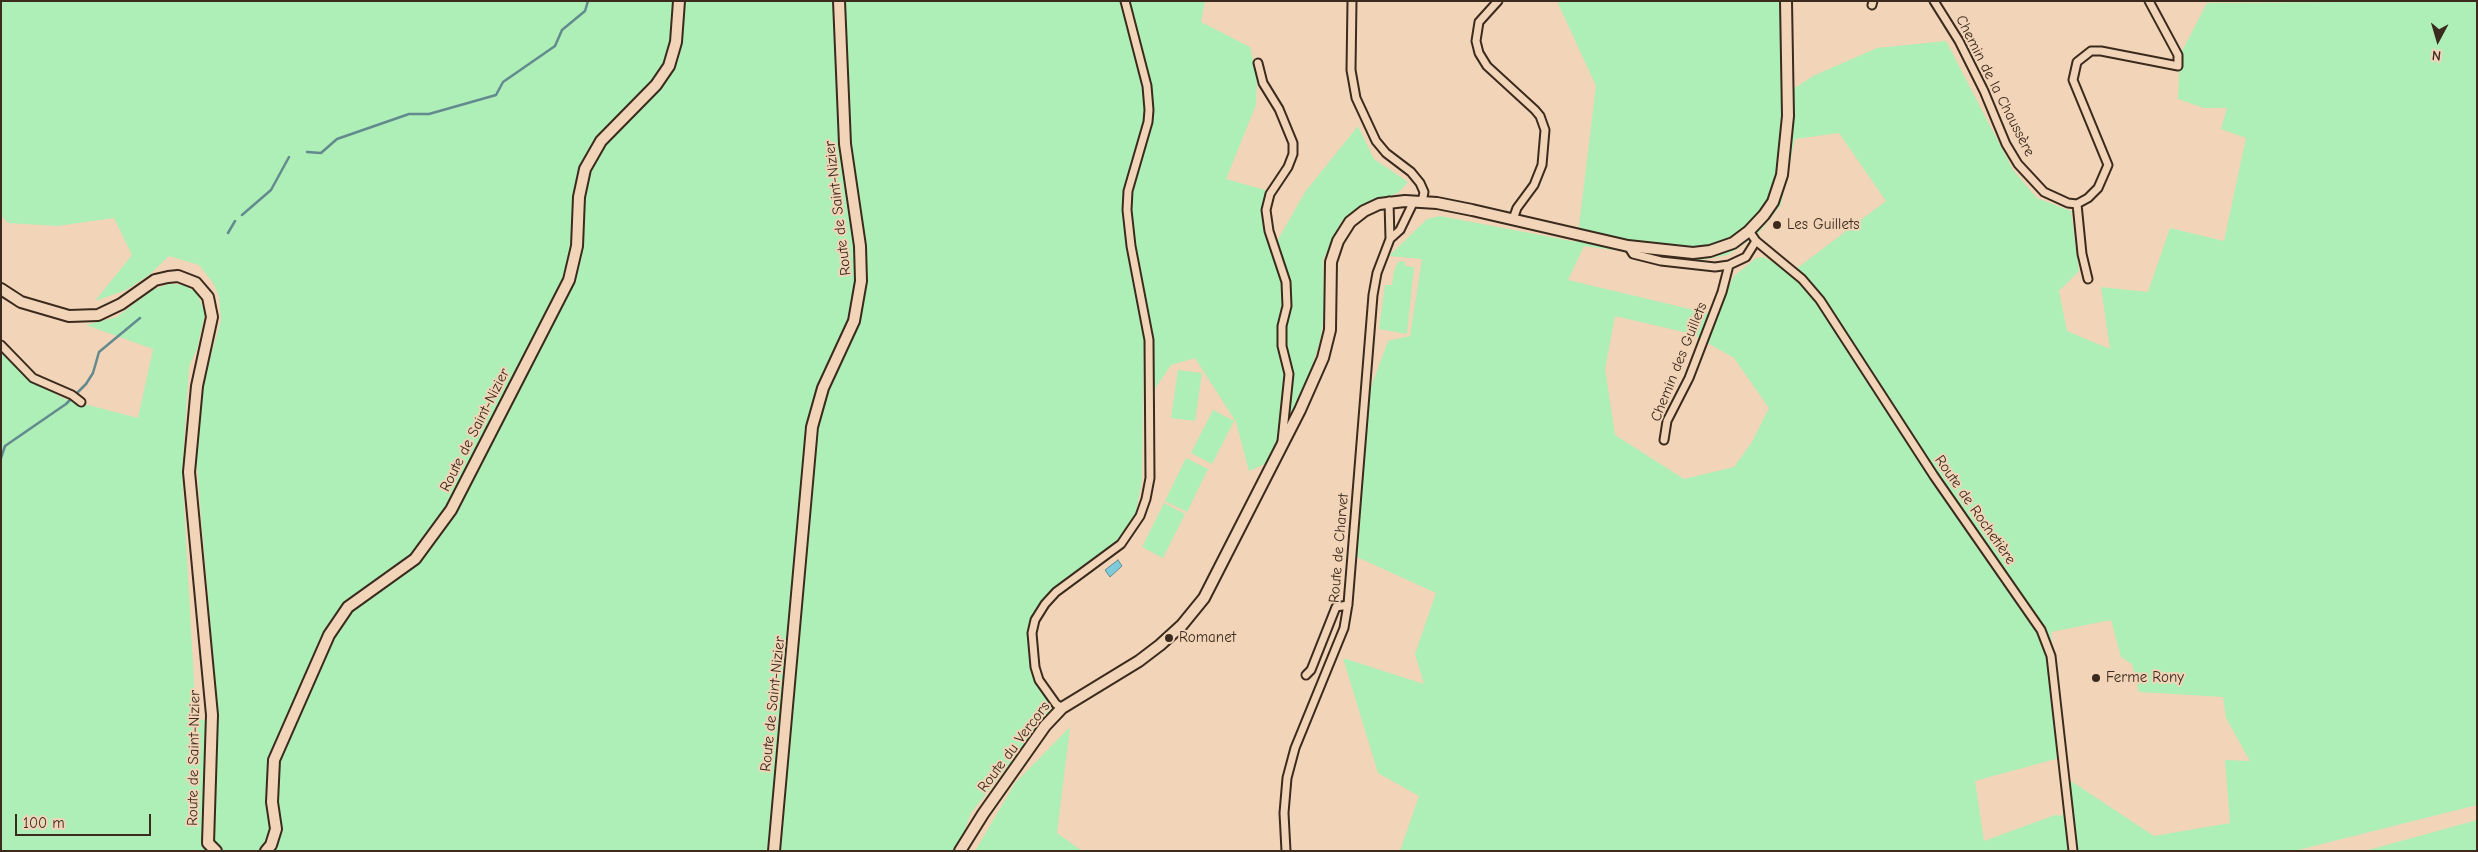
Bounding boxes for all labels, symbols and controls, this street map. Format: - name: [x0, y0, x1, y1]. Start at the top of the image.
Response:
- street label: Chemin de la Chaussère: [1952, 12, 2038, 160]
- north arrow: [2413, 15, 2463, 65]
- text: N: [2431, 46, 2442, 64]
- street label: Route de Saint-Nizier: [821, 139, 855, 277]
- place label: Les Guillets: [1787, 216, 1859, 234]
- marker: Les Guillets: [1771, 219, 1783, 231]
- street label: Chemin des Guillets: [1647, 300, 1711, 424]
- street label: Route de Saint-Nizier: [436, 365, 514, 495]
- street label: Route de Rochetière: [1931, 452, 2019, 568]
- street label: Route de Charvet: [1325, 492, 1353, 604]
- place label: Romanet: [1179, 629, 1236, 647]
- marker: Romanet: [1163, 632, 1175, 644]
- street label: Route de Saint-Nizier: [757, 635, 789, 773]
- place label: Ferme Rony: [2106, 669, 2184, 687]
- marker: Ferme Rony: [2090, 672, 2102, 684]
- street label: Route de Saint-Nizier: [184, 690, 204, 826]
- street label: Route du Vercors: [974, 698, 1054, 796]
- scale bar: [18, 804, 154, 836]
- text: 100 m: [23, 814, 65, 832]

